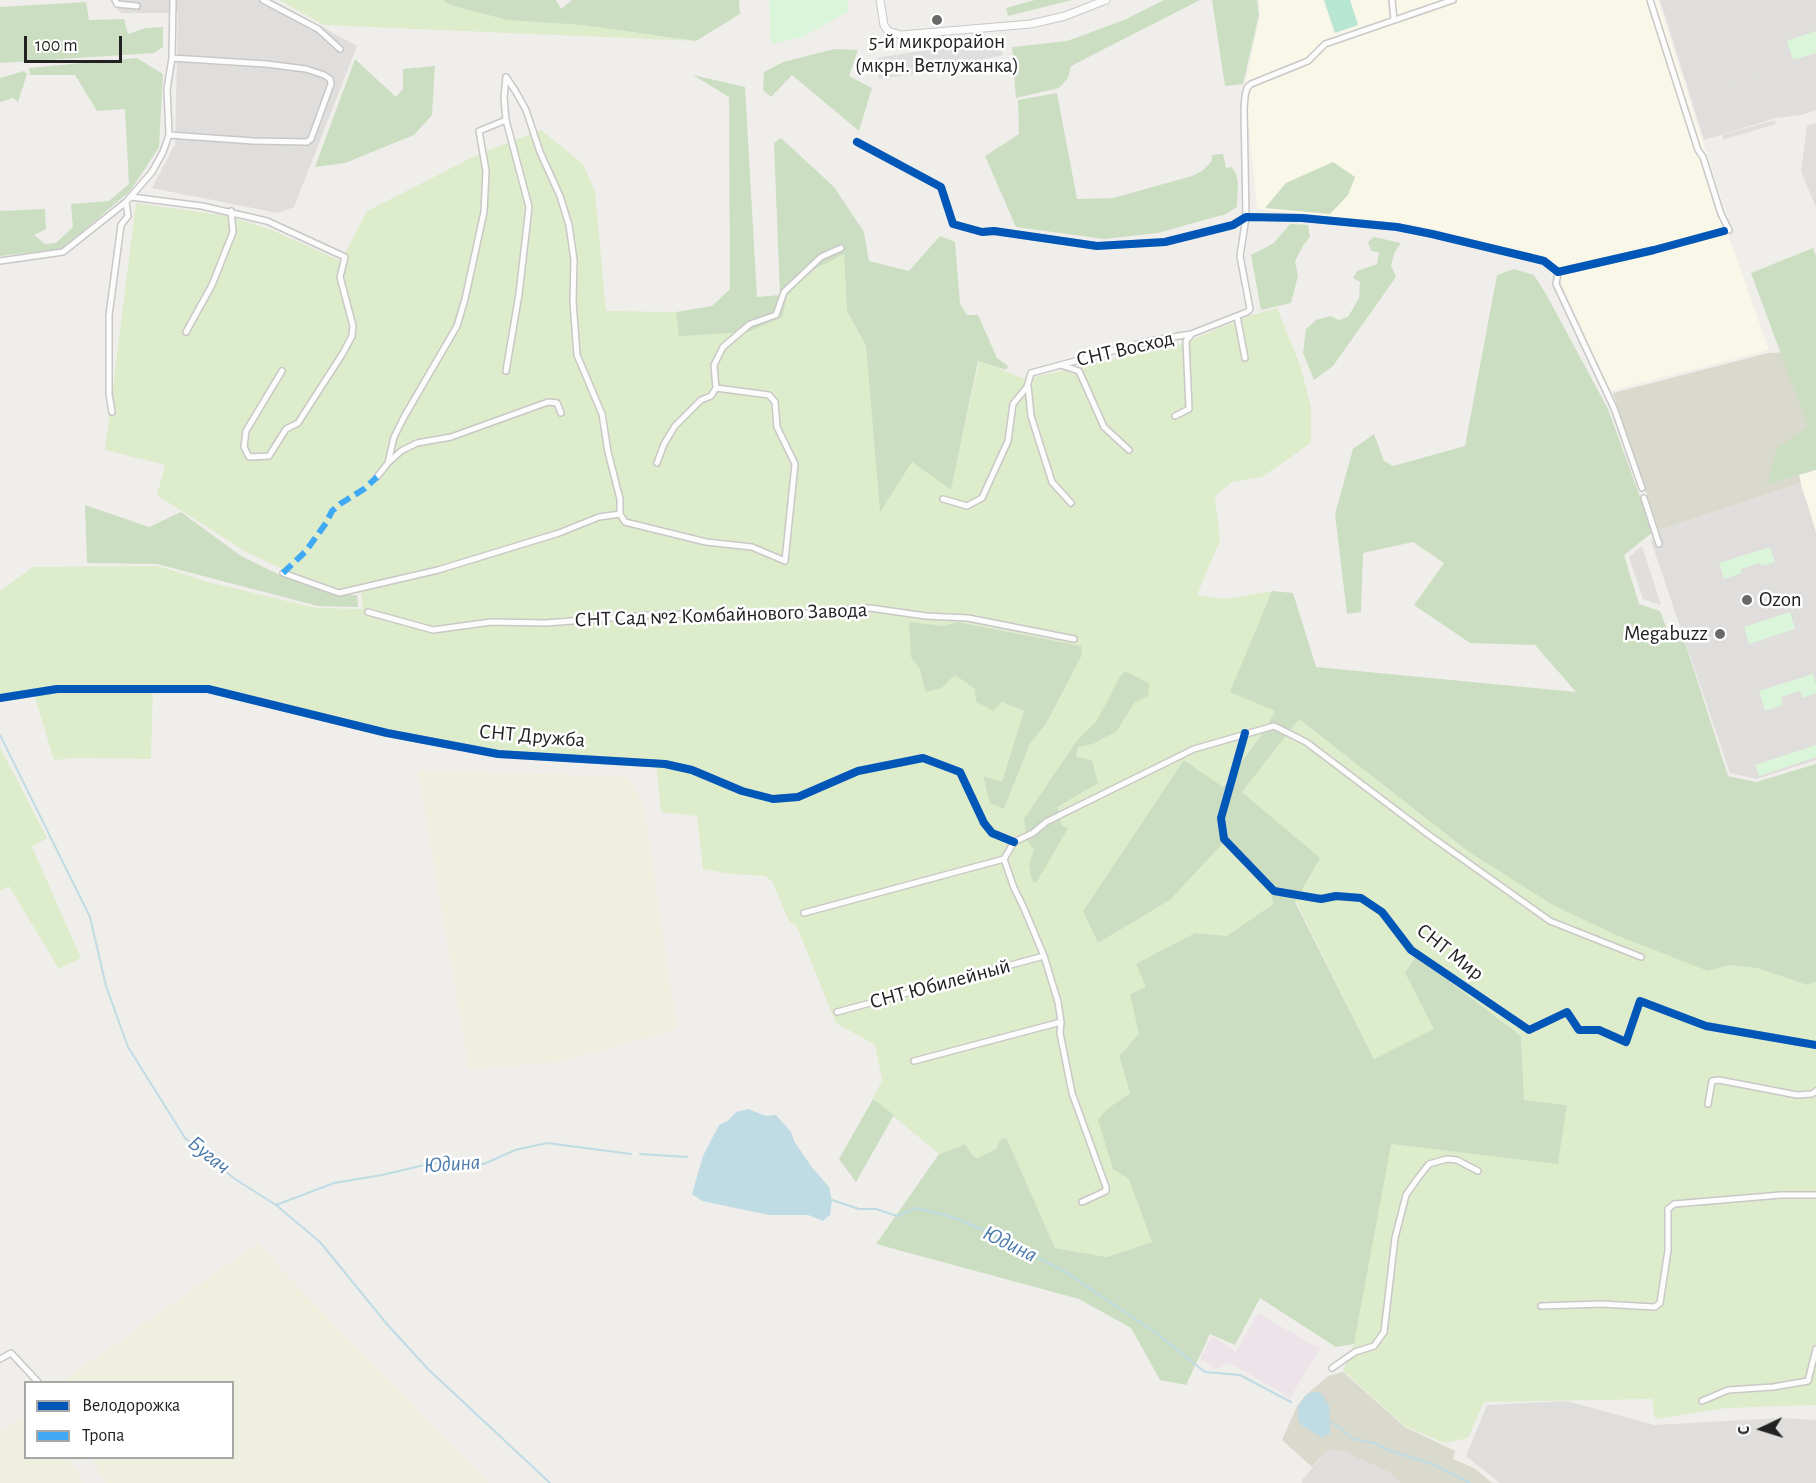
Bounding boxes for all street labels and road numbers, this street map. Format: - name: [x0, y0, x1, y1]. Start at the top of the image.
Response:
- street label: СНТ Восход: [1074, 326, 1176, 372]
- street label: СНТ Сад №2 Комбайнового Завода: [574, 597, 868, 633]
- street label: СНТ Дружба: [478, 719, 586, 753]
- street label: СНТ Мир: [1411, 918, 1489, 986]
- street label: СНТ Юбилейный: [867, 953, 1013, 1015]

